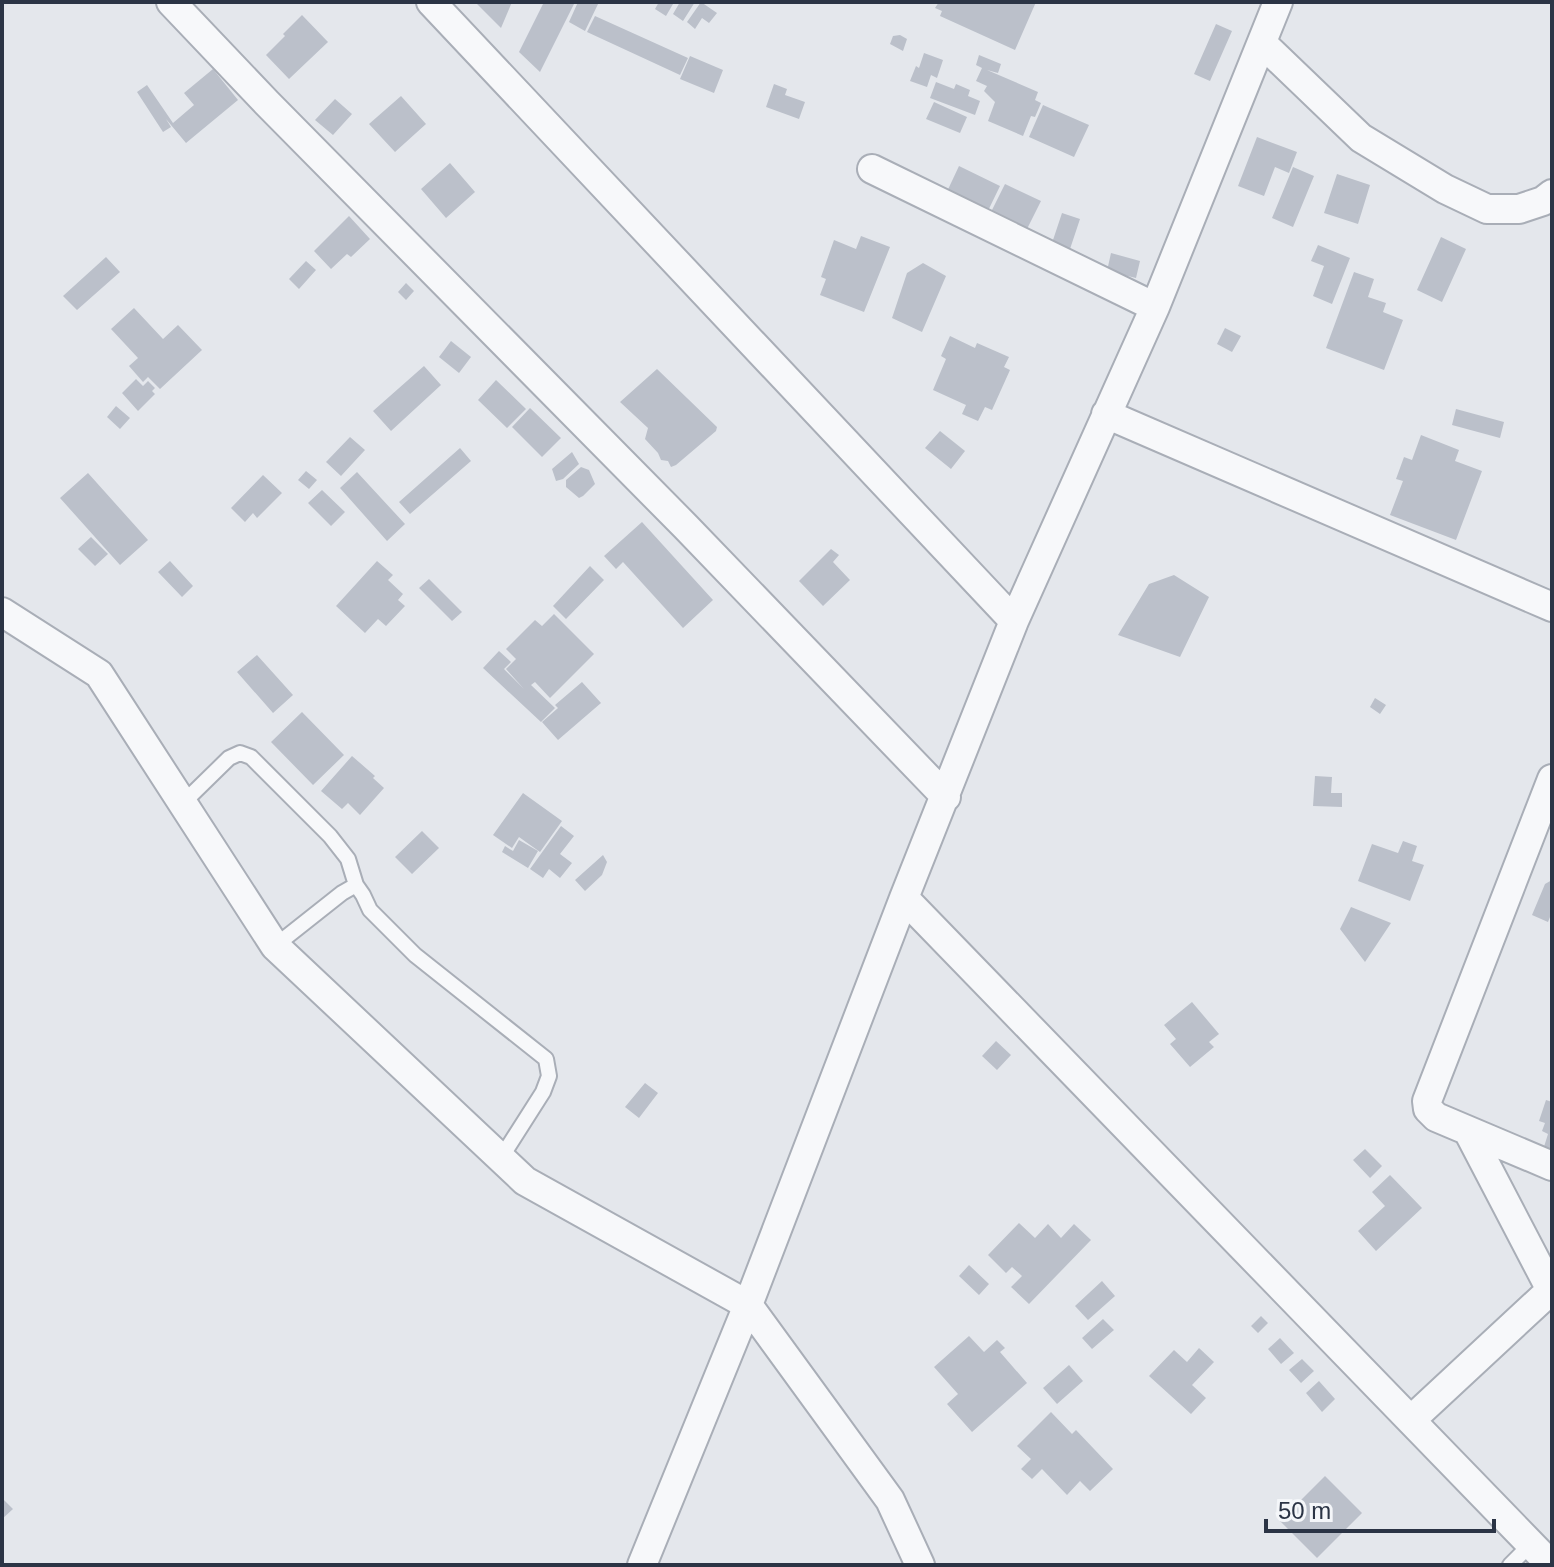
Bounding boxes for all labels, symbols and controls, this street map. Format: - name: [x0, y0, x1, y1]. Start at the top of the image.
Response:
- scale bar: [1266, 1483, 1494, 1533]
- text: 50 m: [1278, 1497, 1331, 1524]

